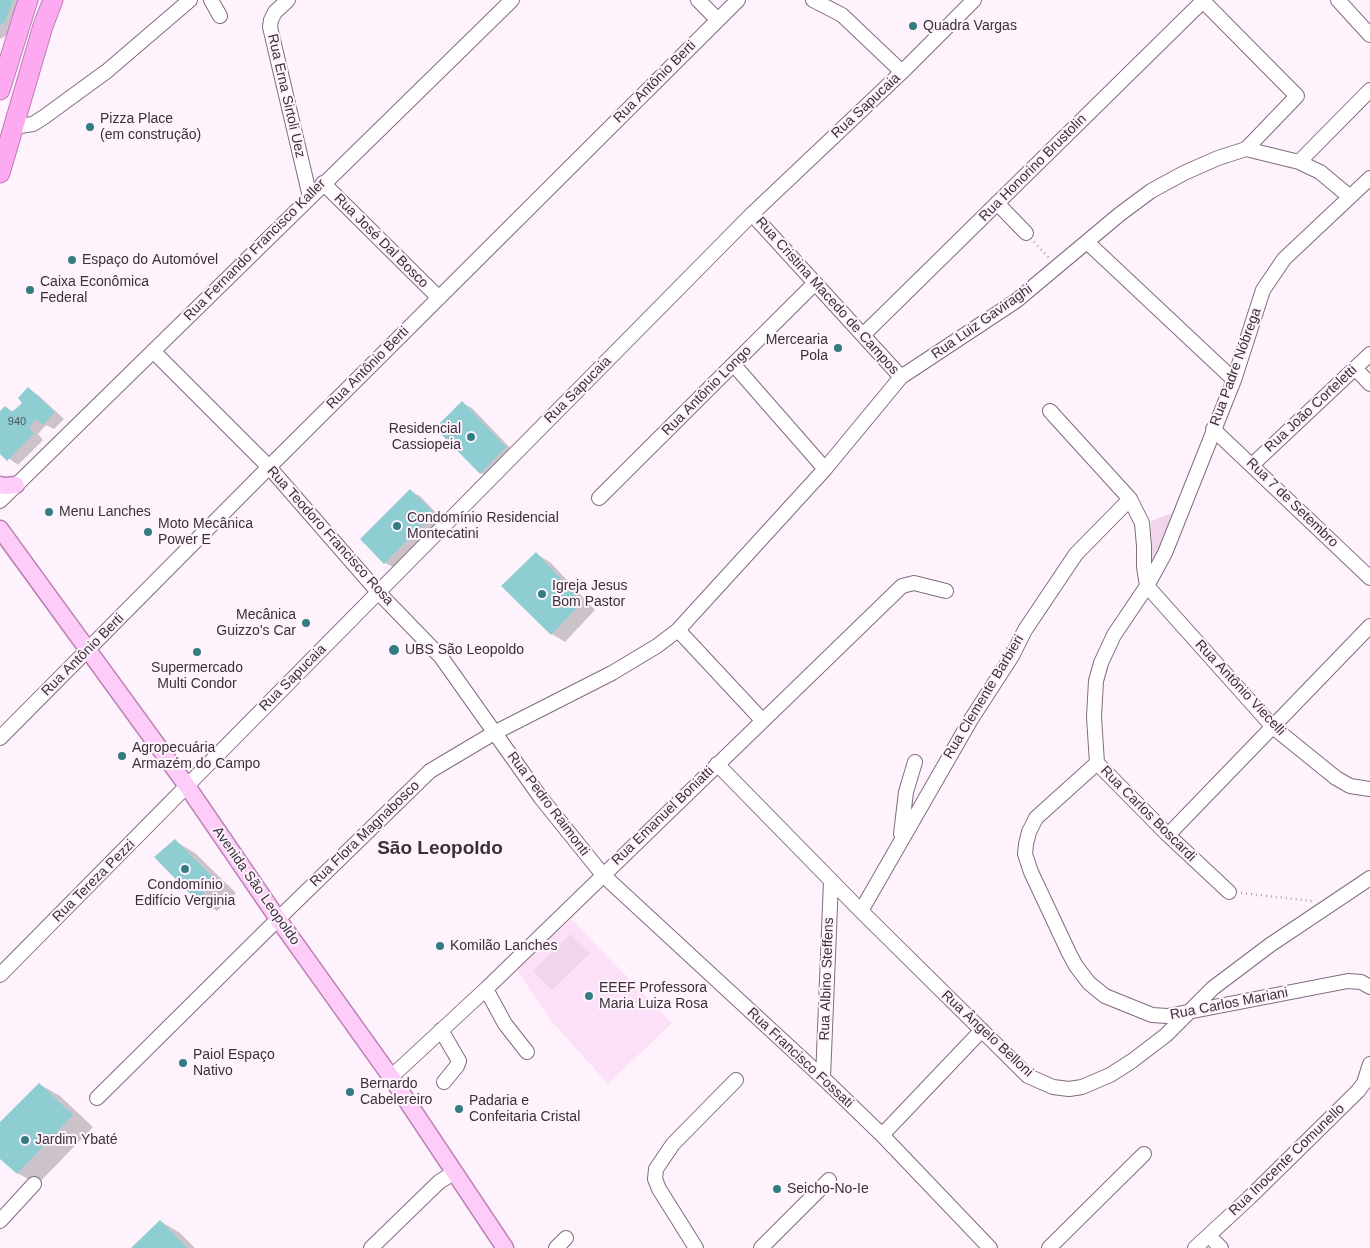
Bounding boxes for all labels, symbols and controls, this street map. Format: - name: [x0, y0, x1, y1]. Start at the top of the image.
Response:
- place label: Quadra Vargas: [923, 18, 1017, 34]
- marker: Quadra Vargas: [907, 20, 919, 32]
- street label: Rua Erna Sirtoli Uez: [264, 32, 308, 160]
- street label: Rua Antônio Berti: [610, 37, 700, 127]
- street label: Rua Sapucaia: [828, 70, 904, 142]
- place label: Pizza Place (em construção): [100, 111, 201, 144]
- street label: Rua Honorino Brustolin: [976, 111, 1090, 225]
- marker: Pizza Place (em construção): [84, 121, 96, 133]
- street label: Rua Fernando Francisco Kaller: [181, 176, 329, 324]
- street label: Rua José Dal Bosco: [330, 190, 432, 292]
- street label: Rua Cristina Macedo de Campos: [752, 214, 902, 378]
- place label: Espaço do Automóvel: [82, 252, 218, 268]
- marker: Espaço do Automóvel: [66, 254, 78, 266]
- place label: Caixa Econômica Federal: [40, 274, 149, 306]
- street label: Rua Luiz Gaviraghi: [928, 281, 1036, 363]
- marker: Caixa Econômica Federal: [24, 284, 36, 296]
- street label: Rua Padre Nóbrega: [1207, 306, 1265, 428]
- street label: Rua Antônio Berti: [323, 323, 413, 413]
- place label: Mercearia Pola: [766, 332, 828, 364]
- marker: Mercearia Pola: [832, 342, 844, 354]
- street label: Rua Antônio Longo: [659, 343, 755, 439]
- street label: Rua Sapucaia: [541, 353, 615, 427]
- street label: Rua João Corteletti: [1261, 362, 1361, 456]
- house number: 940: [8, 415, 26, 429]
- place label: Residencial Cassiopeia: [389, 421, 461, 454]
- marker: Residencial Cassiopeia: [465, 431, 477, 443]
- street label: Rua 7 de Setembro: [1242, 455, 1342, 551]
- street label: Rua Teodoro Francisco Rosa: [263, 463, 397, 609]
- place label: Menu Lanches: [59, 504, 151, 520]
- marker: Menu Lanches: [43, 506, 55, 518]
- place label: Condomínio Residencial Montecatini: [407, 510, 559, 542]
- place label: Moto Mecânica Power E: [158, 516, 253, 548]
- marker: Condomínio Residencial Montecatini: [391, 520, 403, 532]
- marker: Moto Mecânica Power E: [142, 526, 154, 538]
- place label: Igreja Jesus Bom Pastor: [552, 578, 627, 610]
- marker: Igreja Jesus Bom Pastor: [536, 588, 548, 600]
- place label: Mecânica Guizzo's Car: [216, 607, 296, 640]
- street label: Rua Antônio Berti: [38, 610, 128, 700]
- marker: Mecânica Guizzo's Car: [300, 617, 312, 629]
- street label: Rua Clemente Barbieri: [940, 632, 1028, 762]
- street label: Rua Antônio Viecelli: [1191, 637, 1289, 739]
- street label: Rua Sapucaia: [256, 641, 330, 715]
- place label: UBS São Leopoldo: [405, 642, 524, 658]
- marker: UBS São Leopoldo: [387, 643, 401, 657]
- marker: Supermercado Multi Condor: [191, 646, 203, 658]
- place label: Supermercado Multi Condor: [151, 660, 243, 692]
- place label: Agropecuária Armazém do Campo: [132, 740, 260, 772]
- street label: Rua Pedro Raimonti: [503, 749, 593, 859]
- marker: Agropecuária Armazém do Campo: [116, 750, 128, 762]
- street label: Rua Emanuel Boniatti: [608, 763, 718, 869]
- street label: Rua Carlos Boscardi: [1097, 763, 1199, 865]
- street label: Rua Flora Magnabosco: [307, 777, 423, 891]
- street label: Avenida São Leopoldo: [209, 824, 303, 948]
- street label: Rua Tereza Pezzi: [49, 836, 139, 926]
- district label: São Leopoldo: [377, 838, 503, 860]
- marker: Condomínio Edifício Verginia: [179, 863, 191, 875]
- place label: Condomínio Edifício Verginia: [135, 877, 235, 910]
- street label: Rua Albino Steffens: [816, 917, 838, 1041]
- place label: Komilão Lanches: [450, 938, 557, 954]
- marker: Komilão Lanches: [434, 940, 446, 952]
- place label: EEEF Professora Maria Luiza Rosa: [599, 980, 708, 1012]
- street label: Rua Carlos Mariani: [1169, 984, 1289, 1024]
- street label: Rua Ângelo Belloni: [938, 987, 1036, 1081]
- marker: EEEF Professora Maria Luiza Rosa: [583, 990, 595, 1002]
- street label: Rua Francisco Fossati: [743, 1004, 857, 1112]
- place label: Paiol Espaço Nativo: [193, 1047, 275, 1080]
- marker: Paiol Espaço Nativo: [177, 1057, 189, 1069]
- place label: Bernardo Cabelereiro: [360, 1076, 432, 1108]
- marker: Bernardo Cabelereiro: [344, 1086, 356, 1098]
- place label: Padaria e Confeitaria Cristal: [469, 1093, 580, 1126]
- street label: Rua Inocente Comunello: [1226, 1100, 1348, 1220]
- marker: Padaria e Confeitaria Cristal: [453, 1103, 465, 1115]
- place label: Jardim Ybaté: [35, 1132, 117, 1148]
- marker: Jardim Ybaté: [19, 1134, 31, 1146]
- place label: Seicho-No-Ie: [787, 1181, 869, 1197]
- marker: Seicho-No-Ie: [771, 1183, 783, 1195]

